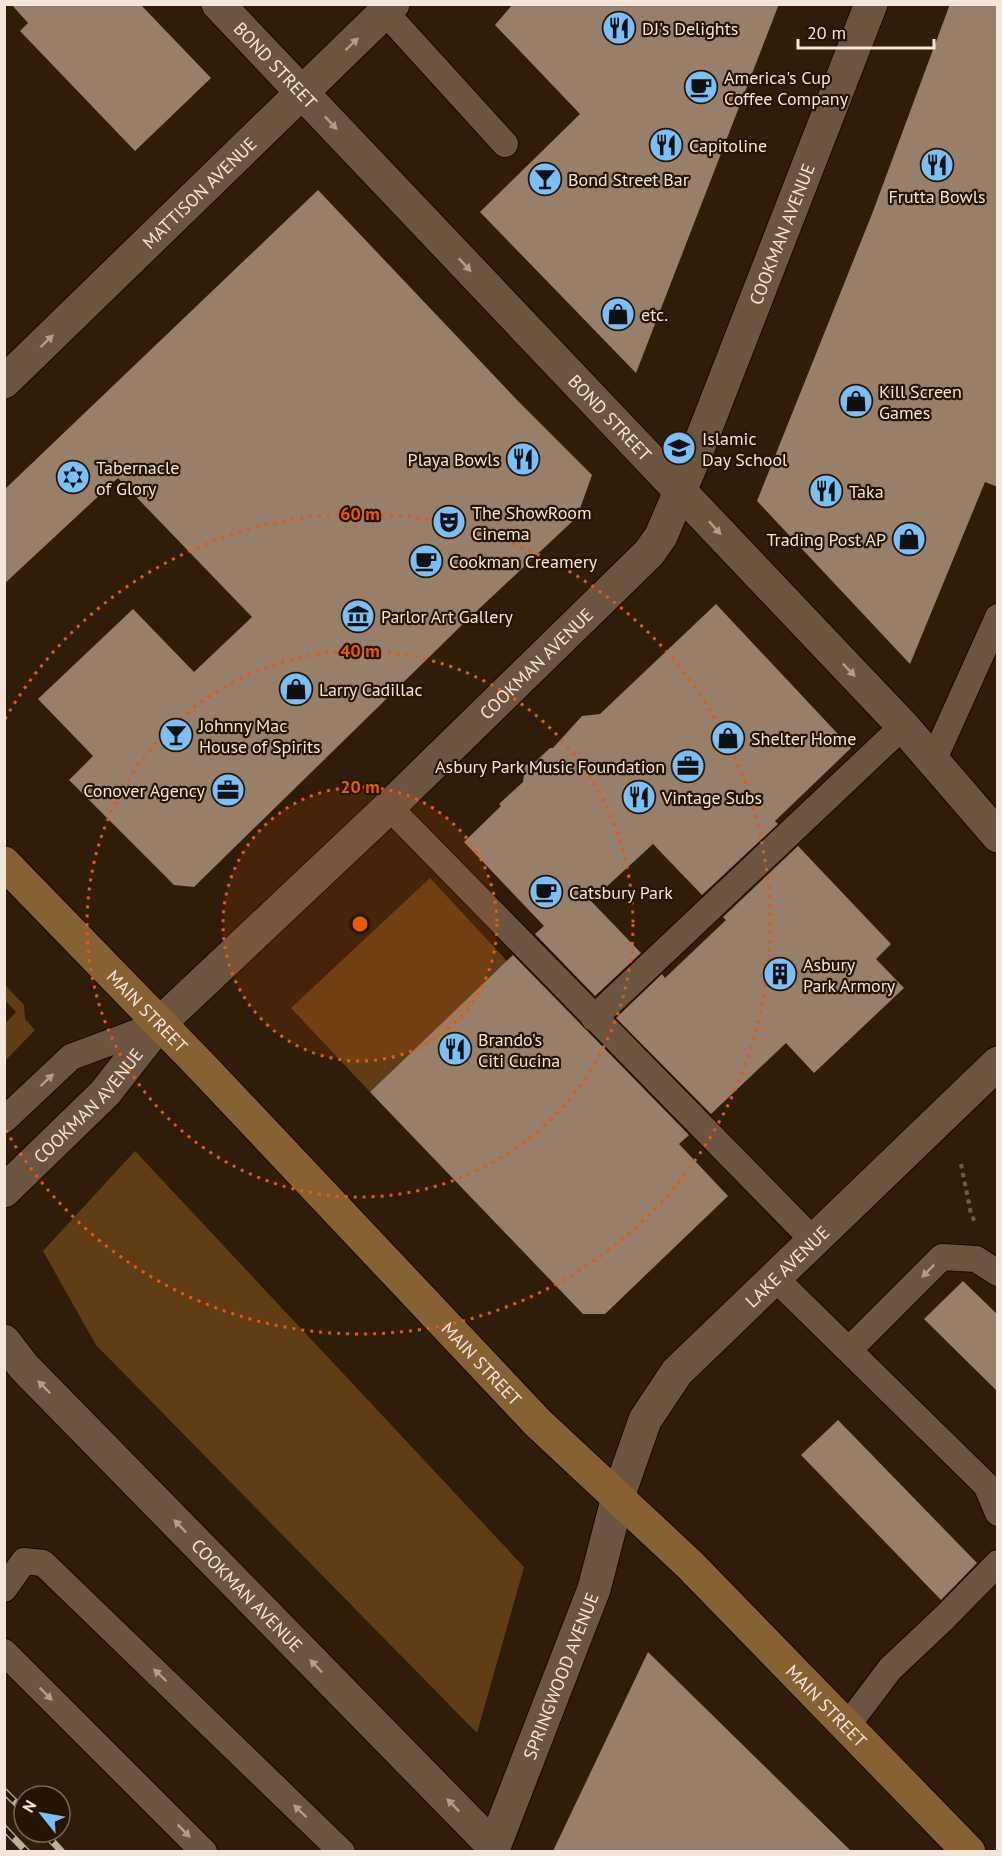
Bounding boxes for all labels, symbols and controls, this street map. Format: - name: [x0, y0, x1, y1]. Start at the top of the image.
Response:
- restaurant icon: DJ's Delights: [601, 10, 637, 46]
- scale bar: [798, 12, 934, 50]
- street label: BOND STREET: [229, 17, 322, 113]
- place label: DJ's Delights: [642, 17, 738, 40]
- text: 20 m: [807, 21, 846, 44]
- one-way arrow: [344, 38, 359, 51]
- place label: America's Cup Coffee Company: [724, 66, 849, 110]
- cafe icon: America's Cup Coffee Company: [683, 69, 719, 105]
- one-way arrow: [324, 115, 338, 130]
- restaurant icon: Capitoline: [648, 127, 684, 163]
- street label: MATTISON AVENUE: [137, 132, 261, 253]
- place label: Capitoline: [689, 134, 767, 157]
- restaurant icon: Frutta Bowls: [919, 147, 955, 183]
- street label: COOKMAN AVENUE: [744, 160, 819, 308]
- bar icon: Bond Street Bar: [527, 161, 563, 197]
- place label: Bond Street Bar: [568, 168, 689, 191]
- place label: Frutta Bowls: [888, 185, 986, 208]
- one-way arrow: [458, 257, 472, 272]
- shop icon: etc.: [600, 296, 636, 332]
- place label: etc.: [641, 303, 668, 326]
- one-way arrow: [39, 334, 54, 348]
- street label: BOND STREET: [564, 369, 657, 466]
- place label: Kill Screen Games: [879, 380, 962, 424]
- shop icon: Kill Screen Games: [838, 383, 874, 419]
- place label: Islamic Day School: [702, 427, 788, 471]
- school or university icon: Islamic Day School: [661, 430, 697, 466]
- restaurant icon: Playa Bowls: [505, 441, 541, 477]
- place label: Playa Bowls: [408, 448, 500, 471]
- place label: Tabernacle of Glory: [96, 456, 179, 500]
- synagogue icon: Tabernacle of Glory: [55, 459, 91, 495]
- restaurant icon: Taka: [808, 473, 844, 509]
- place label: Taka: [849, 480, 884, 503]
- place label: The ShowRoom Cinema: [472, 501, 592, 545]
- text: 60 m: [340, 502, 380, 525]
- theatre icon: The ShowRoom Cinema: [431, 504, 467, 540]
- one-way arrow: [707, 521, 721, 535]
- shop icon: Trading Post AP: [891, 521, 927, 557]
- place label: Trading Post AP: [766, 528, 886, 551]
- cafe icon: Cookman Creamery: [408, 543, 444, 579]
- place label: Cookman Creamery: [449, 550, 598, 573]
- museum icon: Parlor Art Gallery: [340, 598, 376, 634]
- street label: COOKMAN AVENUE: [474, 603, 598, 724]
- place label: Parlor Art Gallery: [381, 605, 514, 628]
- text: 40 m: [340, 639, 380, 662]
- one-way arrow: [841, 662, 855, 676]
- shop icon: Larry Cadillac: [278, 671, 314, 707]
- place label: Larry Cadillac: [319, 678, 423, 701]
- place label: Johnny Mac House of Spirits: [198, 714, 321, 758]
- bar icon: Johnny Mac House of Spirits: [158, 717, 194, 753]
- shop icon: Shelter Home: [710, 720, 746, 756]
- place label: Shelter Home: [751, 727, 856, 750]
- office icon: Asbury Park Music Foundation: [670, 748, 706, 784]
- place label: Asbury Park Music Foundation: [435, 755, 665, 778]
- office icon: Conover Agency: [210, 772, 246, 808]
- text: 20 m: [340, 775, 380, 798]
- place label: Conover Agency: [83, 779, 206, 802]
- restaurant icon: Vintage Subs: [621, 779, 657, 815]
- place label: Vintage Subs: [661, 786, 762, 809]
- cafe icon: Catsbury Park: [528, 874, 564, 910]
- place label: Catsbury Park: [569, 881, 673, 904]
- centre of rings: [350, 914, 370, 934]
- place label: Asbury Park Armory: [803, 953, 896, 997]
- building icon: Asbury Park Armory: [762, 956, 798, 992]
- street label: MAIN STREET: [102, 965, 193, 1057]
- place label: Brando's Citi Cucina: [478, 1028, 560, 1072]
- restaurant icon: Brando's Citi Cucina: [437, 1031, 473, 1067]
- street label: COOKMAN AVENUE: [28, 1043, 147, 1168]
- one-way arrow: [39, 1074, 54, 1087]
- street label: LAKE AVENUE: [740, 1220, 834, 1312]
- one-way arrow: [921, 1263, 935, 1278]
- street label: MAIN STREET: [437, 1317, 527, 1410]
- one-way arrow: [37, 1381, 51, 1395]
- one-way arrow: [173, 1519, 187, 1534]
- street label: COOKMAN AVENUE: [187, 1534, 308, 1657]
- street label: SPRINGWOOD AVENUE: [518, 1589, 603, 1763]
- one-way arrow: [310, 1659, 324, 1673]
- street label: MAIN STREET: [781, 1659, 872, 1752]
- one-way arrow: [153, 1669, 167, 1683]
- one-way arrow: [38, 1686, 52, 1700]
- north arrow: [12, 1784, 72, 1844]
- text: N: [18, 1797, 40, 1816]
- one-way arrow: [446, 1799, 460, 1813]
- one-way arrow: [292, 1804, 307, 1818]
- one-way arrow: [176, 1824, 190, 1838]

